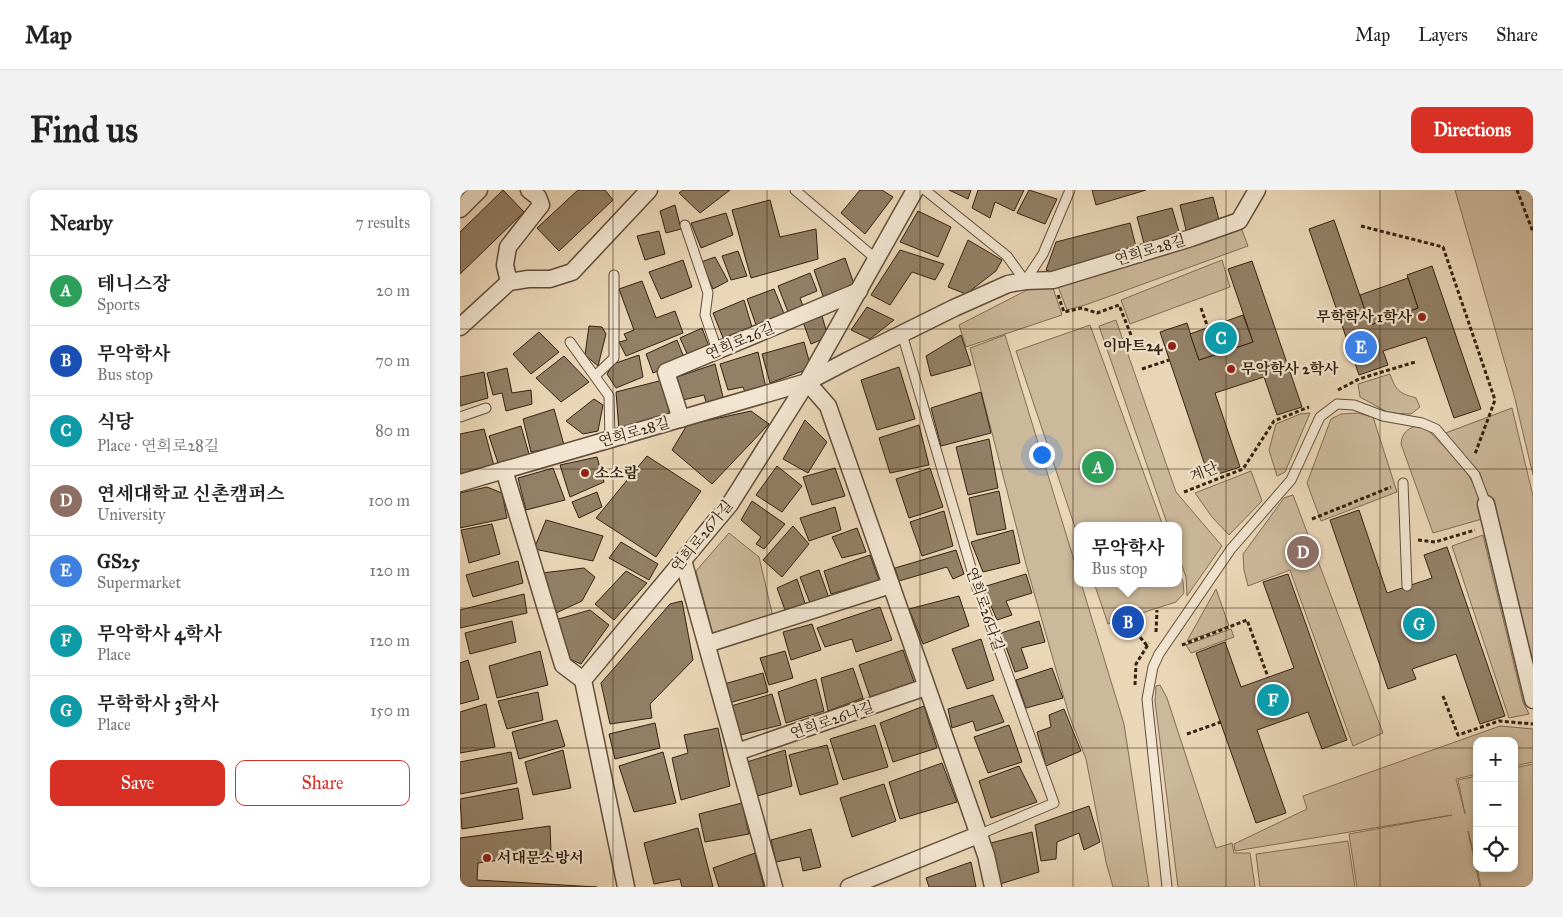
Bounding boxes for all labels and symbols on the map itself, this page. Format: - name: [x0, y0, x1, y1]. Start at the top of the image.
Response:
- street label: 연희로28길: [1112, 231, 1188, 269]
- place label: 무학학사 1학사: [1316, 308, 1412, 326]
- marker: 무학학사 1학사: [1416, 311, 1428, 323]
- street label: 연희로26길: [703, 318, 777, 364]
- pin: C: [1205, 319, 1237, 357]
- pin: E: [1345, 328, 1377, 366]
- place label: 이마트24: [1103, 337, 1163, 356]
- marker: 이마트24: [1166, 340, 1178, 352]
- place label: 무악학사 2학사: [1241, 360, 1339, 378]
- marker: 무악학사 2학사: [1225, 363, 1237, 375]
- street label: 연희로28길: [596, 413, 672, 451]
- your location: [1029, 442, 1055, 468]
- pin: A: [1082, 448, 1114, 486]
- street label: 계단: [1187, 458, 1221, 486]
- place label: 소소람: [595, 464, 639, 482]
- marker: 소소람: [579, 467, 591, 479]
- street label: 연희로26가길: [667, 496, 737, 576]
- pin: D: [1287, 533, 1319, 571]
- street label: 연희로26다길: [962, 565, 1008, 653]
- pin: B: [1112, 603, 1144, 641]
- pin: G: [1403, 605, 1435, 643]
- pin: F: [1257, 681, 1289, 719]
- street label: 연희로26나길: [788, 697, 876, 743]
- place label: 서대문소방서: [497, 849, 584, 867]
- marker: 서대문소방서: [481, 852, 493, 864]

